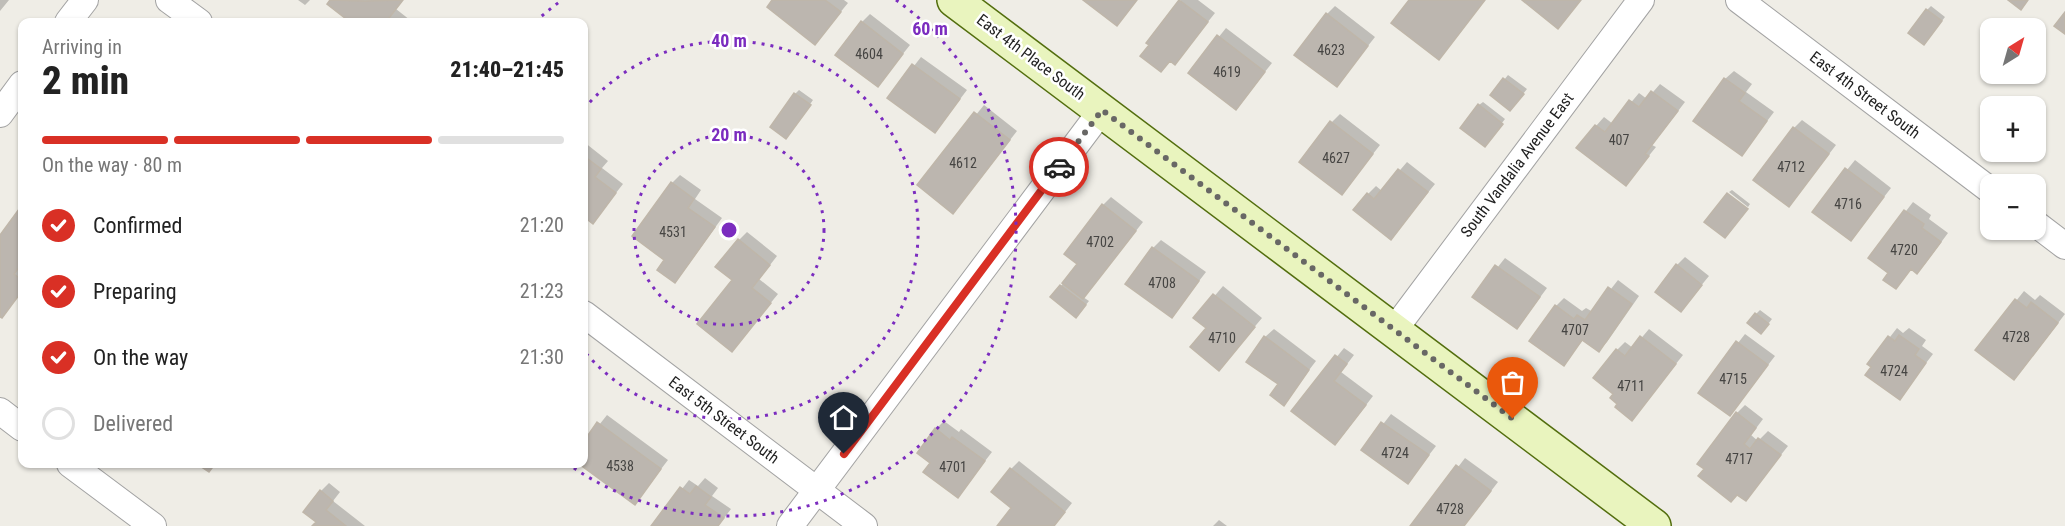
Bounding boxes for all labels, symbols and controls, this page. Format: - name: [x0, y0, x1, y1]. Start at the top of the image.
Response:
- street label: East 4th Place South: [973, 10, 1089, 104]
- text: 60 m: [912, 18, 948, 39]
- north arrow: [1980, 18, 2046, 84]
- map controls: [1980, 18, 2046, 240]
- text: 40 m: [711, 30, 747, 51]
- text: Arriving in: [42, 35, 122, 59]
- house number: 4623: [1317, 42, 1345, 58]
- house number: 4604: [855, 46, 883, 62]
- street label: East 4th Street South: [1806, 47, 1924, 143]
- text: 21:40–21:45: [450, 57, 564, 82]
- text: 2 min: [42, 58, 129, 104]
- house number: 4619: [1213, 64, 1241, 80]
- street label: South Vandalia Avenue East: [1456, 89, 1578, 241]
- button: +: [1980, 96, 2046, 162]
- text: 20 m: [711, 124, 747, 145]
- house number: 407: [1609, 132, 1629, 148]
- courier: [1029, 137, 1089, 197]
- house number: 4627: [1322, 150, 1350, 166]
- icon: car: [1043, 151, 1076, 184]
- text: On the way · 80 m: [42, 153, 182, 177]
- house number: 4612: [949, 155, 977, 171]
- house number: 4712: [1777, 159, 1805, 175]
- button: −: [1980, 174, 2046, 240]
- house number: 4716: [1834, 196, 1862, 212]
- icon: check: [42, 209, 75, 242]
- text: Confirmed: [93, 213, 182, 238]
- text: 21:20: [520, 213, 564, 237]
- centre of rings: [719, 220, 739, 240]
- house number: 4531: [659, 224, 687, 240]
- house number: 4702: [1086, 234, 1114, 250]
- house number: 4720: [1890, 242, 1918, 258]
- icon: check: [42, 275, 75, 308]
- house number: 4708: [1148, 275, 1176, 291]
- text: Preparing: [93, 279, 177, 304]
- text: 21:23: [520, 279, 564, 303]
- house number: 4707: [1561, 322, 1589, 338]
- house number: 4728: [2002, 329, 2030, 345]
- house number: 4710: [1208, 330, 1236, 346]
- icon: check: [42, 341, 75, 374]
- text: On the way: [93, 345, 188, 370]
- text: 21:30: [520, 345, 564, 369]
- pin: [1487, 357, 1538, 419]
- house number: 4724: [1880, 363, 1908, 379]
- icon: bag: [1496, 366, 1529, 399]
- house number: 4715: [1719, 371, 1747, 387]
- street label: East 5th Street South: [665, 372, 783, 468]
- house number: 4711: [1617, 378, 1645, 394]
- pin: [818, 392, 869, 454]
- icon: home: [827, 401, 860, 434]
- text: Delivered: [93, 411, 173, 436]
- house number: 4724: [1381, 445, 1409, 461]
- house number: 4717: [1725, 451, 1753, 467]
- house number: 4538: [606, 458, 634, 474]
- house number: 4701: [939, 459, 967, 475]
- house number: 4728: [1436, 501, 1464, 517]

